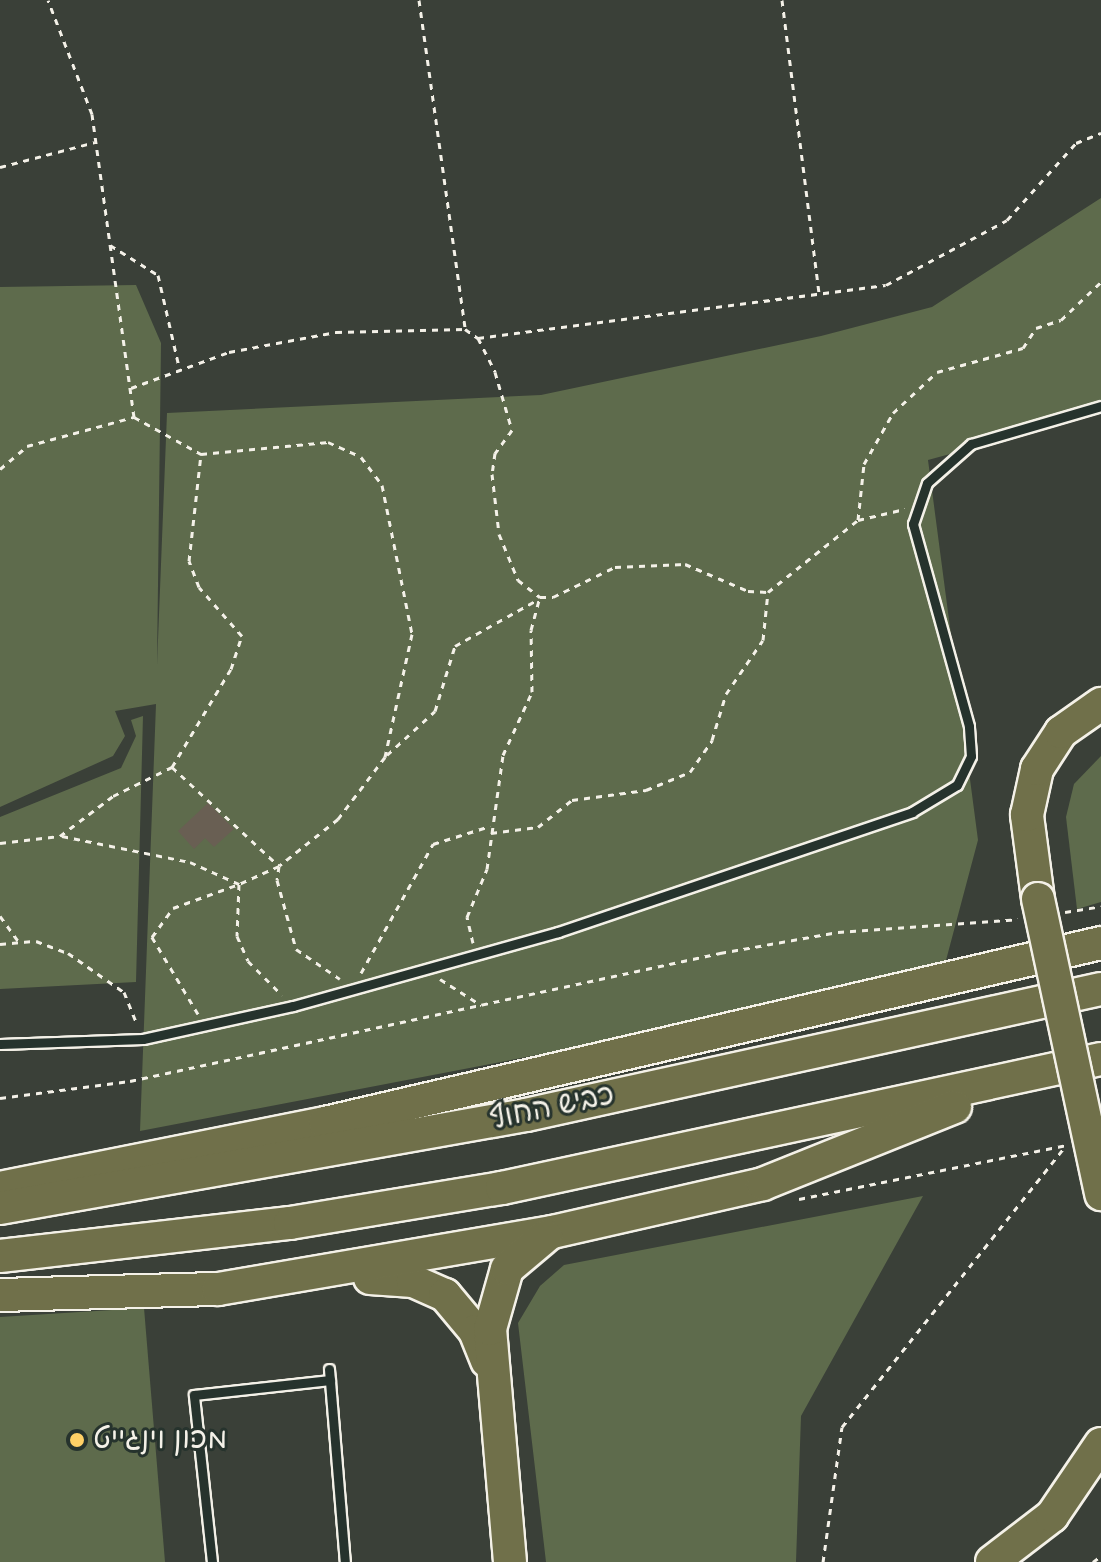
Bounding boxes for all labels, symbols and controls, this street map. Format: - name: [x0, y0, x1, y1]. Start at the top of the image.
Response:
- street label: כביש החוף: [487, 1077, 617, 1139]
- place label: מכון וינגייט: [93, 1422, 227, 1458]
- marker: מכון וינגייט: [68, 1431, 86, 1449]

